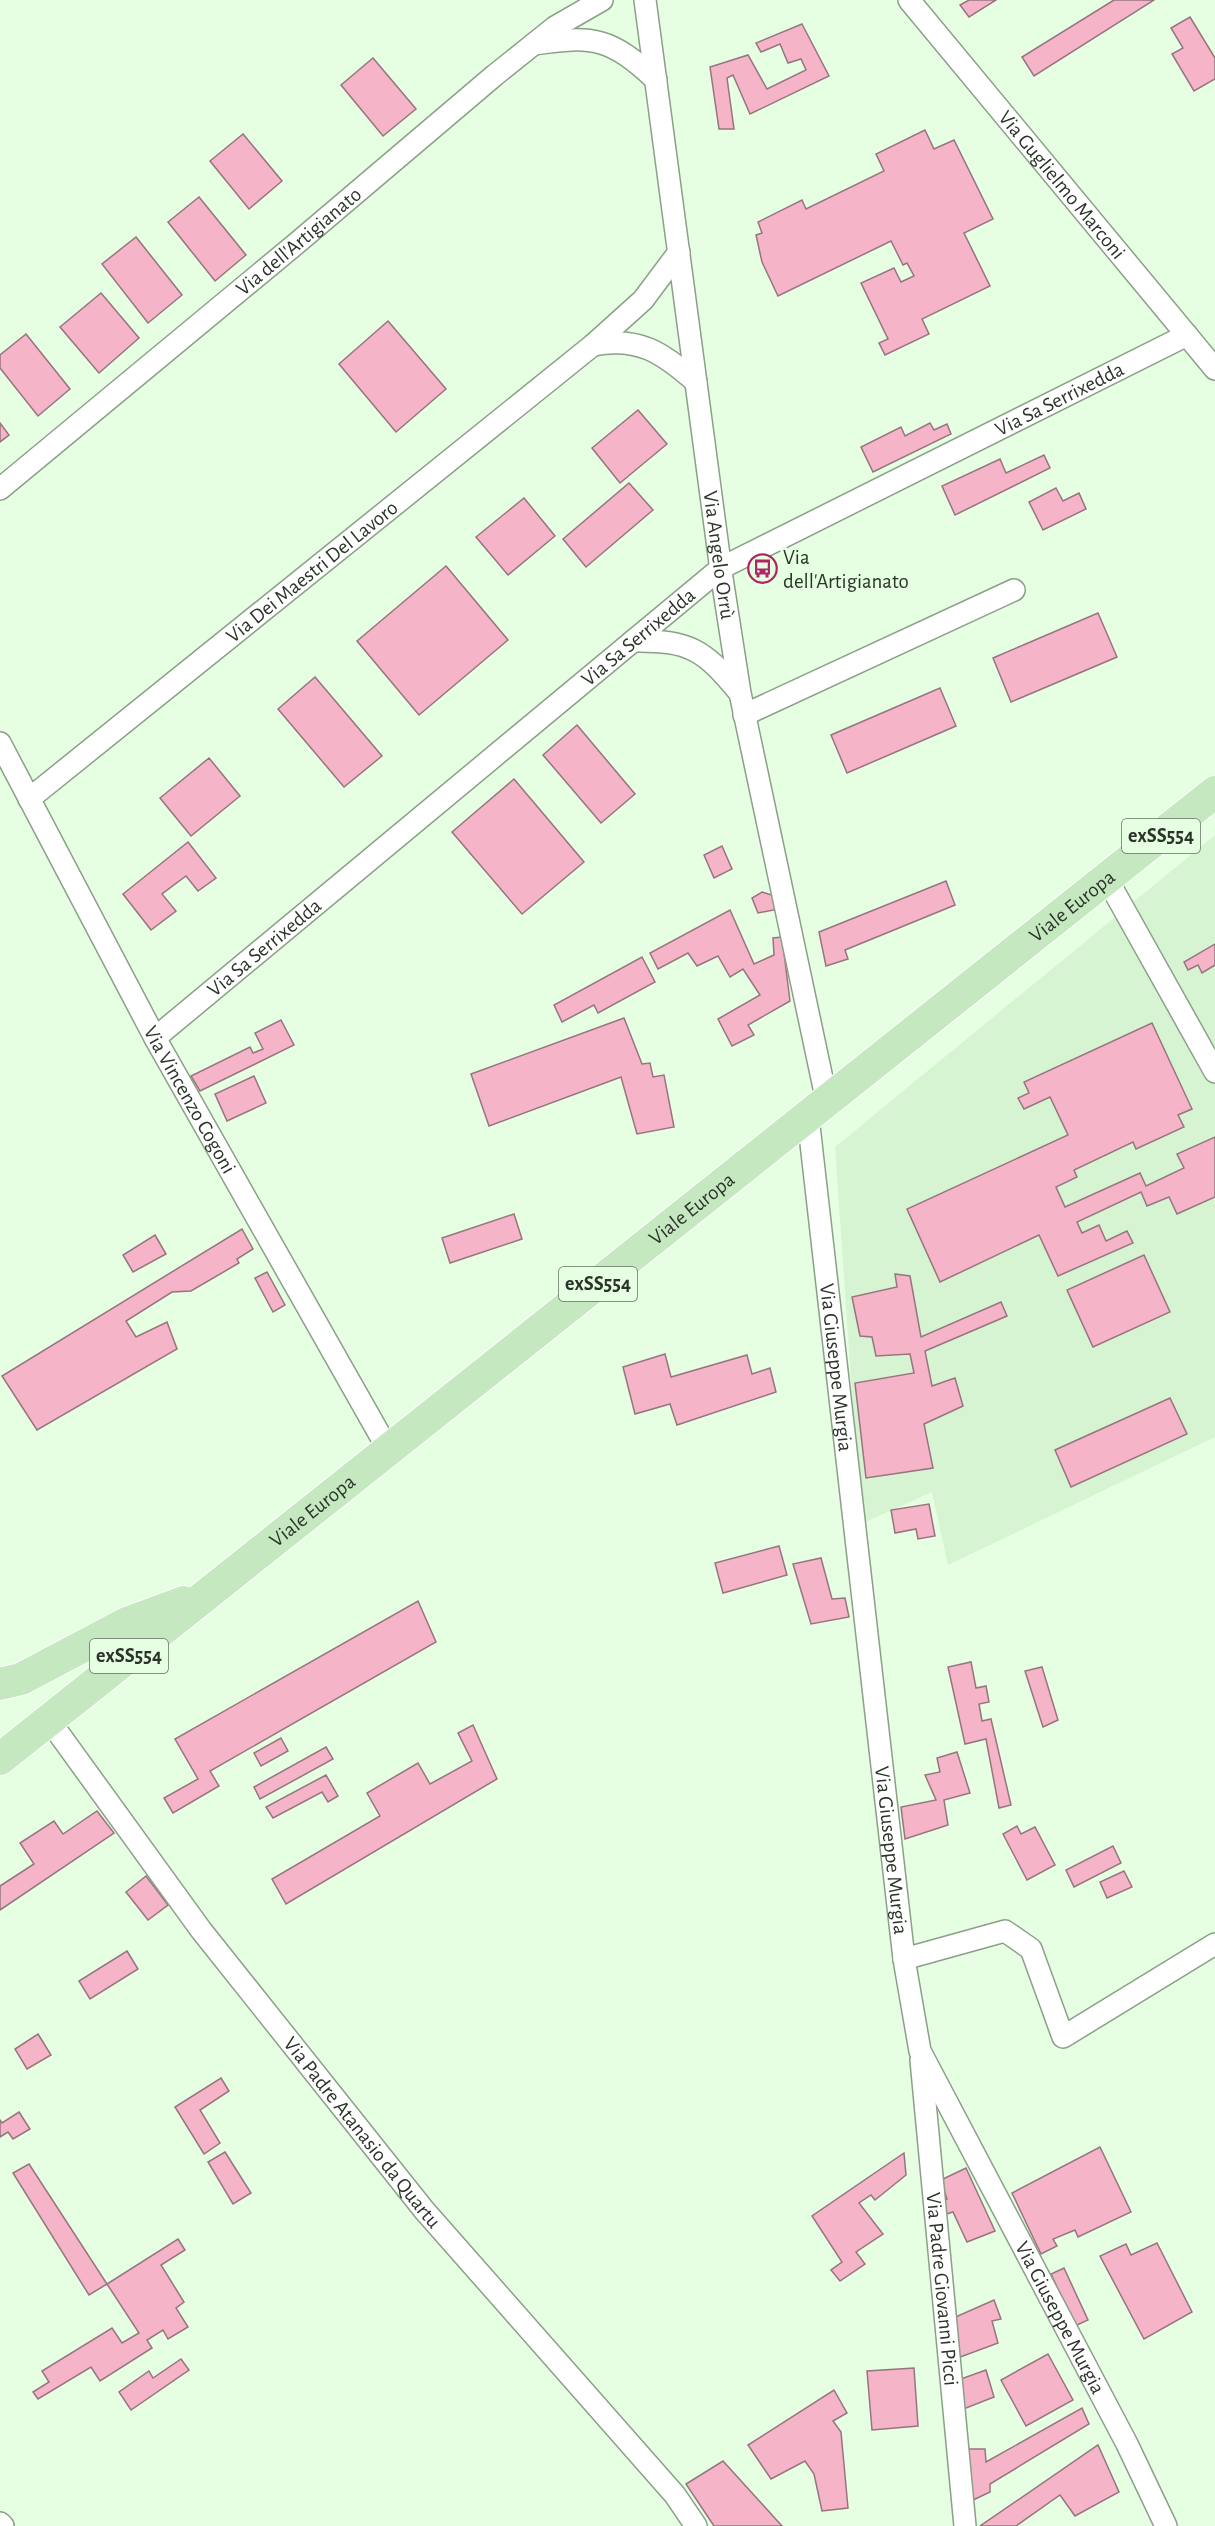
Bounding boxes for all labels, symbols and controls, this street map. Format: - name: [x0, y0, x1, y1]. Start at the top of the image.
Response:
- street label: Via Guglielmo Marconi: [995, 107, 1130, 263]
- street label: Via dell'Artigianato: [232, 183, 365, 299]
- street label: Via Sa Serrixedda: [992, 358, 1127, 440]
- street label: Via Angelo Orrù: [700, 490, 739, 621]
- street label: Via Dei Maestri Del Lavoro: [222, 496, 401, 646]
- place label: Via dell'Artigianato: [783, 547, 909, 592]
- bus stop icon: Via dell'Artigianato: [746, 553, 778, 585]
- street label: Via Sa Serrixedda: [577, 584, 699, 690]
- road number: exSS554: [1122, 819, 1200, 853]
- street label: Viale Europa: [1025, 865, 1119, 946]
- street label: Via Sa Serrixedda: [203, 894, 325, 1000]
- street label: Via Vincenzo Cogoni: [140, 1022, 240, 1177]
- street label: Viale Europa: [645, 1168, 739, 1249]
- road number: exSS554: [559, 1267, 637, 1301]
- street label: Via Giuseppe Murgia: [817, 1282, 857, 1453]
- street label: Viale Europa: [265, 1470, 359, 1551]
- road number: exSS554: [90, 1639, 168, 1673]
- street label: Via Giuseppe Murgia: [872, 1765, 912, 1936]
- street label: Via Padre Atanasio da Quartu: [280, 2033, 445, 2232]
- street label: Via Padre Giovanni Picci: [923, 2191, 962, 2387]
- street label: Via Giuseppe Murgia: [1012, 2238, 1109, 2397]

